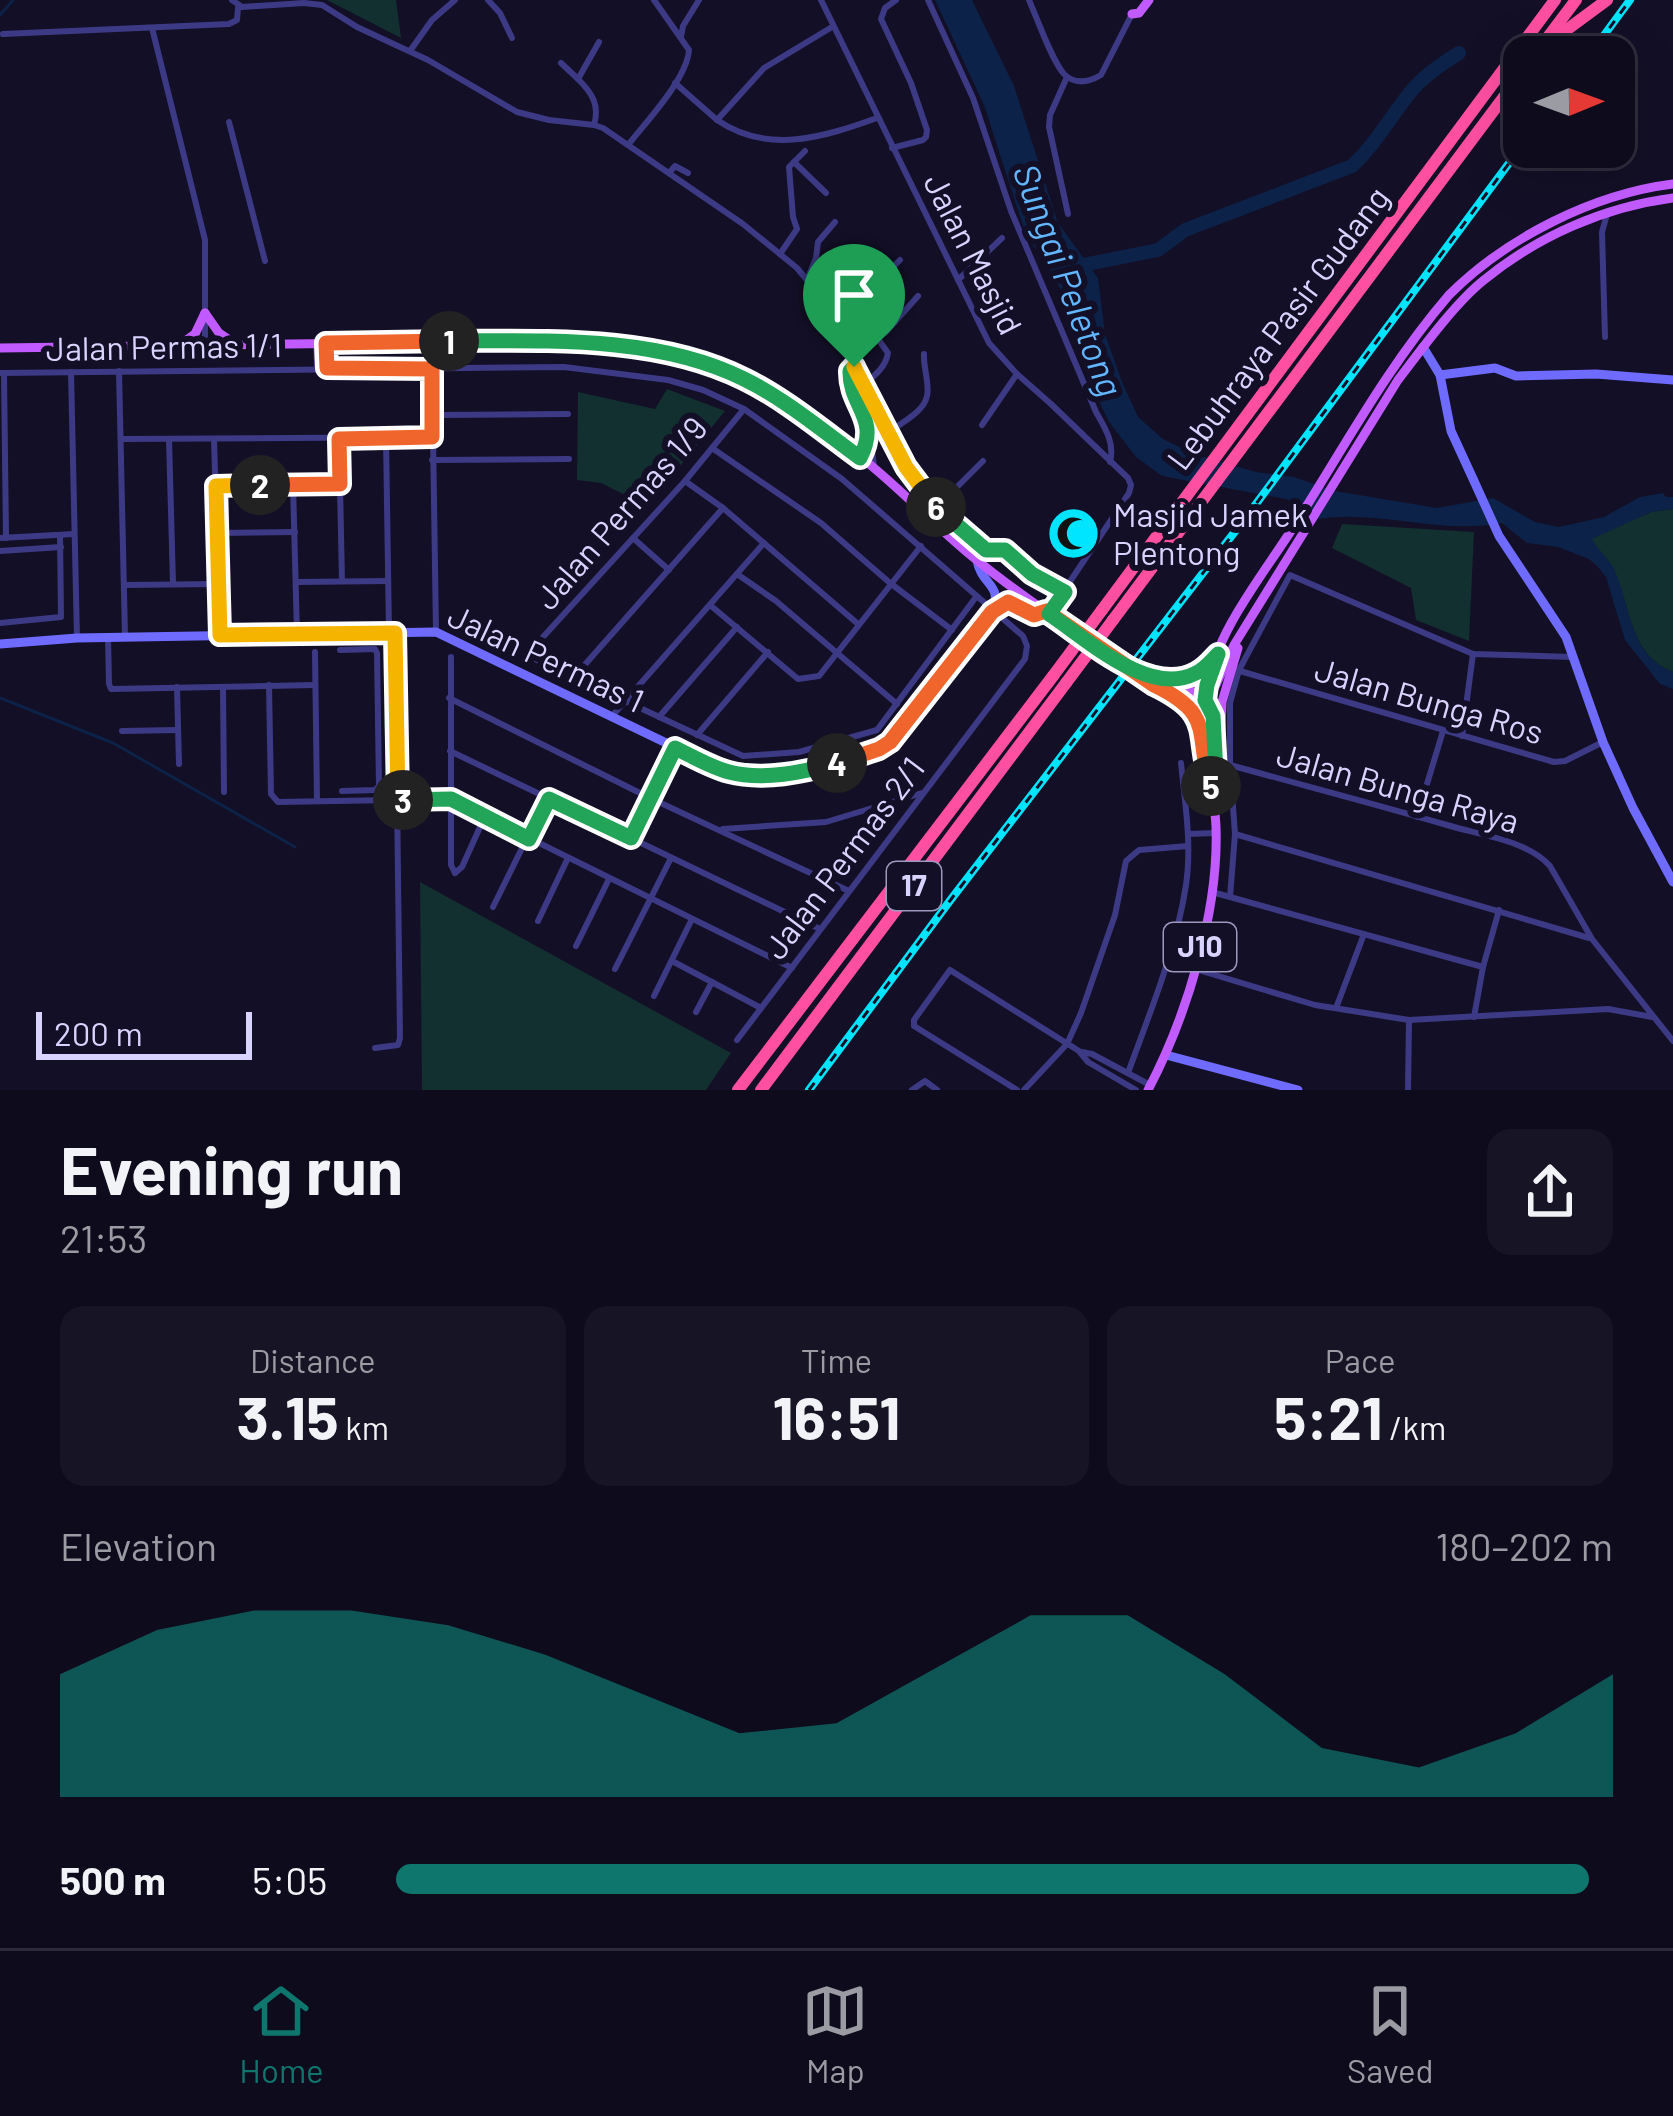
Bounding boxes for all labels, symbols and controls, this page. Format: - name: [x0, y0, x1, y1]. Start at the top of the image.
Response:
- north arrow: [1503, 36, 1635, 168]
- map controls: [1503, 36, 1635, 168]
- water label: Sungai Peletong: [1005, 157, 1133, 402]
- street label: Jalan Masjid: [916, 166, 1032, 341]
- street label: Lebuhraya Pasir Gudang: [1158, 178, 1397, 477]
- pin: [803, 244, 905, 367]
- icon: arrive: [821, 262, 887, 328]
- pin: 1: [419, 311, 479, 371]
- text: 1: [443, 321, 455, 361]
- street label: Jalan Permas 1/1: [46, 324, 282, 368]
- street label: Jalan Permas 1/9: [526, 408, 715, 617]
- pin: 2: [230, 455, 290, 515]
- text: 2: [251, 465, 269, 505]
- pin: 6: [906, 477, 966, 537]
- text: 6: [927, 487, 945, 527]
- place label: Masjid Jamek Plentong: [1113, 494, 1308, 572]
- mosque icon: Masjid Jamek Plentong: [1046, 506, 1102, 562]
- street label: Jalan Permas 1: [442, 594, 651, 720]
- street label: Jalan Bunga Ros: [1311, 648, 1548, 752]
- pin: 4: [807, 733, 867, 793]
- street label: Jalan Bunga Raya: [1273, 733, 1524, 841]
- text: 4: [827, 743, 847, 783]
- street label: Jalan Permas 2/1: [754, 749, 932, 966]
- pin: 5: [1181, 756, 1241, 816]
- text: 5: [1202, 766, 1220, 806]
- pin: 3: [373, 770, 433, 830]
- text: 3: [394, 780, 412, 820]
- road number: 17: [887, 862, 941, 910]
- road number: J10: [1164, 923, 1236, 971]
- scale bar: [36, 1006, 252, 1059]
- text: 200 m: [54, 1013, 143, 1053]
- text: Evening run: [60, 1129, 403, 1208]
- button: share: [1487, 1129, 1613, 1255]
- text: 21:53: [60, 1214, 147, 1261]
- text: Distance: [250, 1340, 376, 1380]
- text: Time: [801, 1340, 872, 1380]
- text: Pace: [1325, 1340, 1396, 1380]
- text: 3.15: [237, 1380, 339, 1452]
- text: 16:51: [772, 1380, 901, 1452]
- text: 5:21: [1274, 1380, 1383, 1452]
- text: km: [339, 1407, 389, 1447]
- text: /km: [1383, 1407, 1446, 1447]
- text: Elevation: [60, 1522, 217, 1569]
- text: 180–202 m: [1436, 1522, 1613, 1569]
- text: 500 m: [60, 1856, 166, 1903]
- text: 5:05: [252, 1856, 327, 1903]
- tab: Home: [239, 1978, 324, 2090]
- tab: Map: [802, 1978, 868, 2090]
- tab: Saved: [1347, 1978, 1434, 2090]

